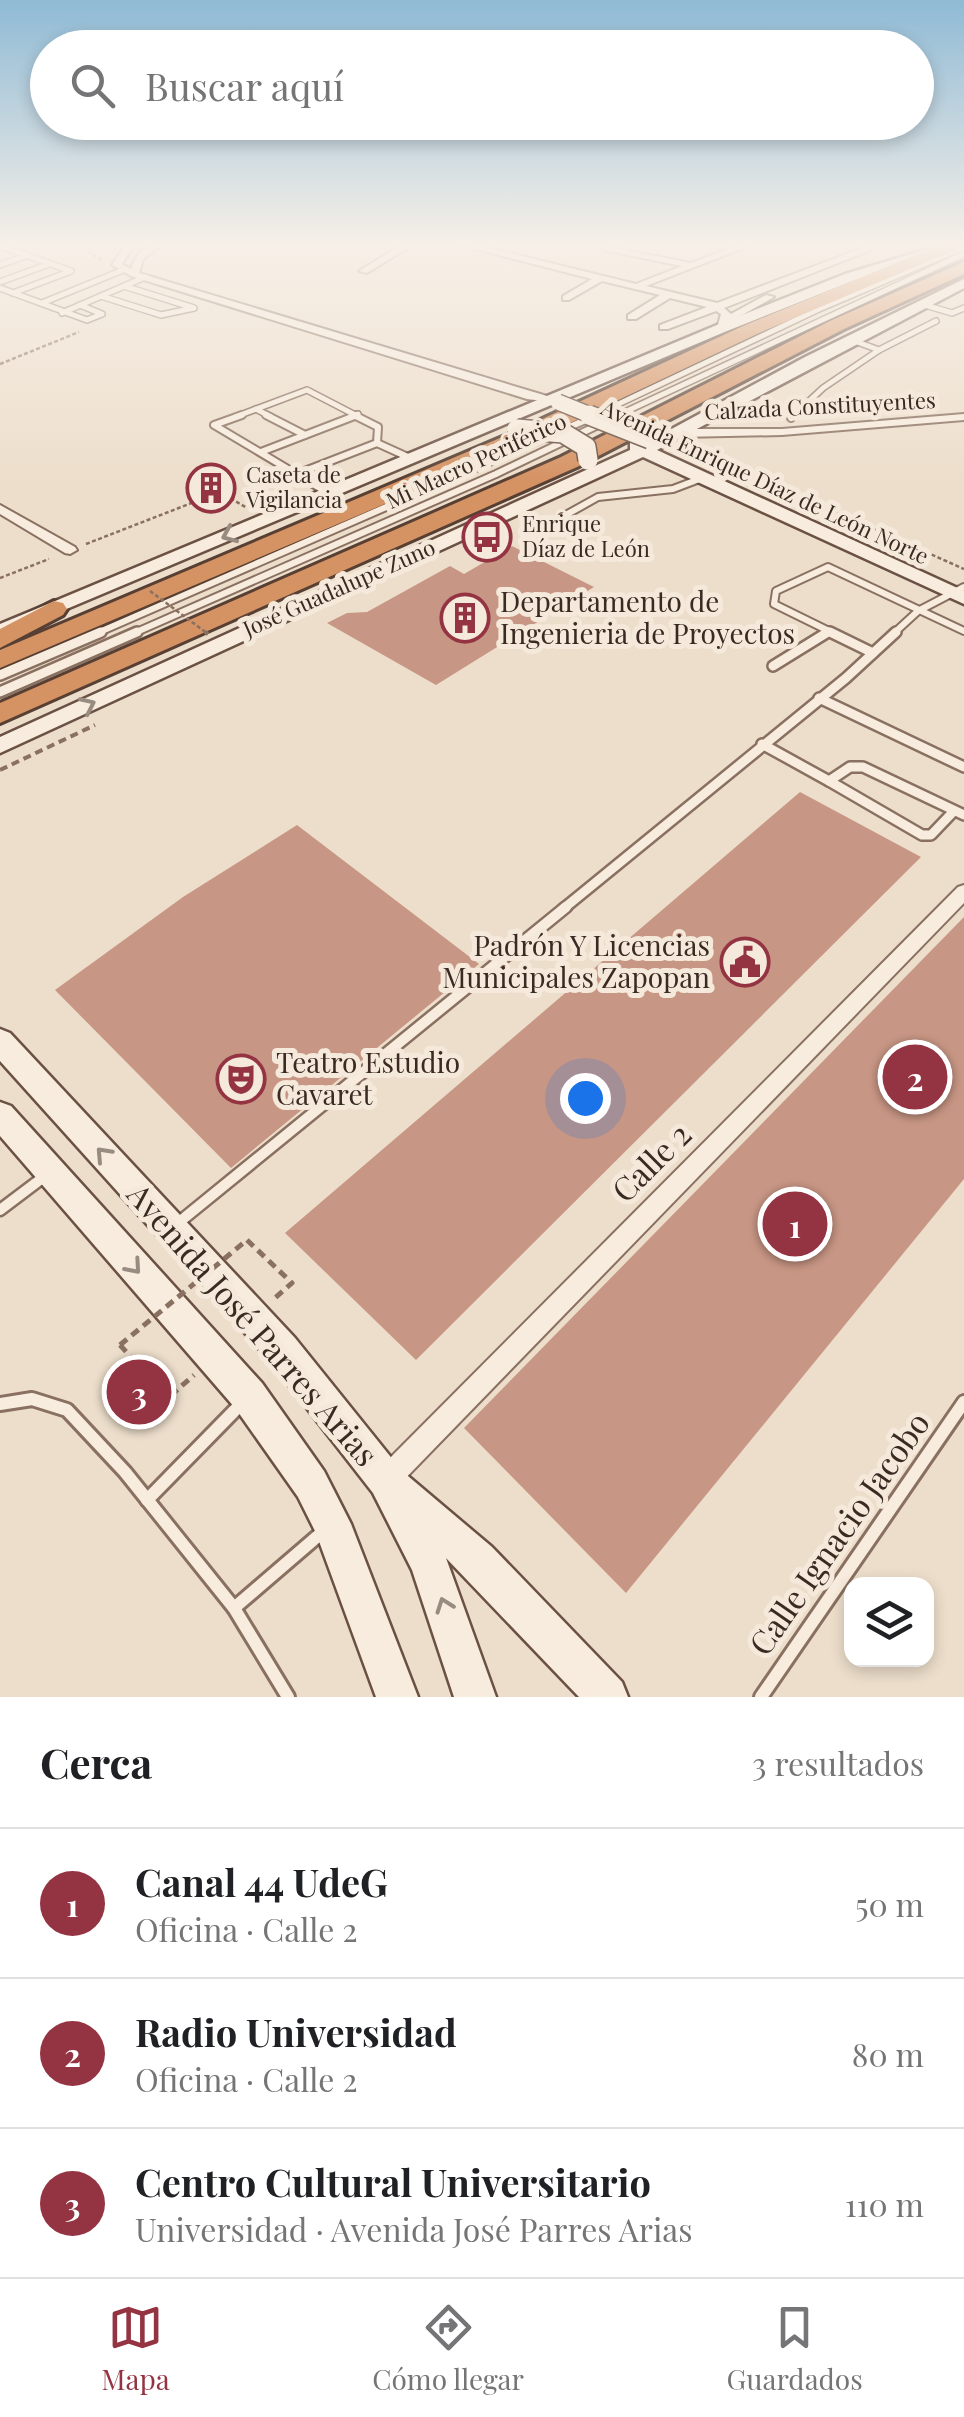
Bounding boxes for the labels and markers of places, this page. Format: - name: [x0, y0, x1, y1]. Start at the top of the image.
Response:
- place label: Caseta de Vigilancia: [245, 459, 342, 514]
- building icon: Caseta de Vigilancia: [185, 462, 237, 514]
- place label: Enrique Díaz de León: [522, 508, 650, 563]
- bus stop icon: Enrique Díaz de León: [461, 511, 513, 563]
- place label: Departamento de Ingenieria de Proyectos: [500, 582, 795, 651]
- building icon: Departamento de Ingenieria de Proyectos: [439, 592, 491, 644]
- place label: Padrón Y Licencias Municipales Zapopan: [442, 926, 710, 995]
- public building icon: Padrón Y Licencias Municipales Zapopan: [719, 936, 771, 988]
- pin: 2: [882, 1040, 948, 1114]
- place label: Teatro Estudio Cavaret: [276, 1043, 460, 1112]
- theatre icon: Teatro Estudio Cavaret: [215, 1053, 267, 1105]
- pin: 1: [762, 1186, 828, 1262]
- pin: 3: [106, 1354, 172, 1430]

